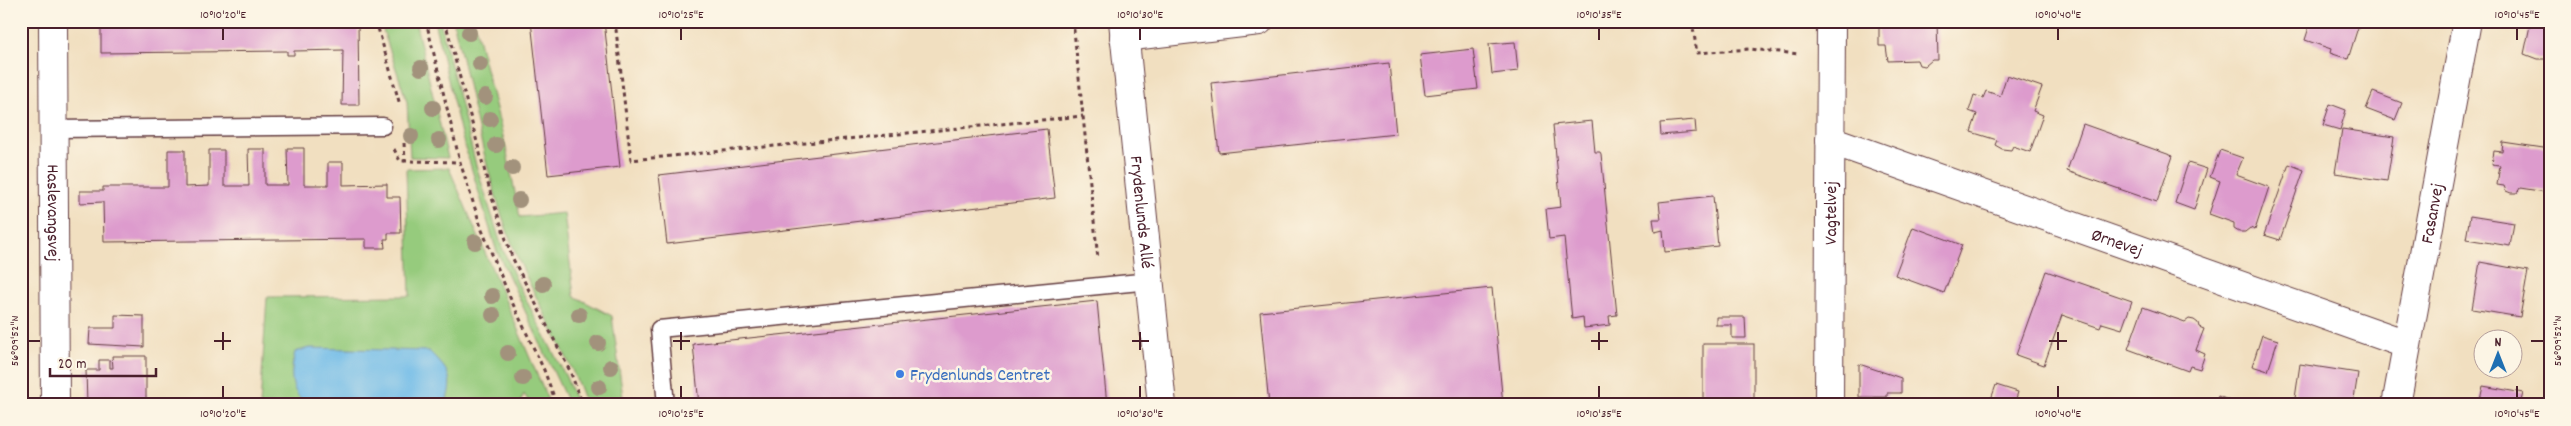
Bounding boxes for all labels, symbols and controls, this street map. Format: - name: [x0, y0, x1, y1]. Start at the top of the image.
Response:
- text: 10°10'20"E: [200, 7, 247, 24]
- text: 10°10'25"E: [658, 7, 704, 24]
- text: 10°10'30"E: [1117, 7, 1164, 24]
- text: 10°10'35"E: [1576, 7, 1622, 24]
- text: 10°10'40"E: [2035, 7, 2081, 24]
- text: 10°10'45"E: [2495, 7, 2540, 24]
- street label: Frydenlunds Allé: [1122, 155, 1158, 270]
- street label: Haslevangsvej: [39, 164, 64, 262]
- street label: Vagtelvej: [1820, 181, 1845, 245]
- street label: Fasanvej: [2416, 181, 2452, 246]
- street label: Ørnevej: [2088, 224, 2146, 265]
- text: 56°09'52"N: [7, 316, 24, 366]
- text: 56°09'52"N: [2550, 316, 2567, 366]
- north arrow: [2474, 328, 2524, 378]
- text: N: [2495, 333, 2502, 353]
- scale bar: [50, 346, 156, 378]
- text: 20 m: [58, 354, 86, 376]
- place label: Frydenlunds Centret: [910, 364, 1051, 389]
- marker: Frydenlunds Centret: [894, 368, 906, 380]
- text: 10°10'20"E: [200, 406, 247, 423]
- text: 10°10'25"E: [658, 406, 704, 423]
- text: 10°10'30"E: [1117, 406, 1164, 423]
- text: 10°10'35"E: [1576, 406, 1622, 423]
- text: 10°10'40"E: [2035, 406, 2081, 423]
- text: 10°10'45"E: [2495, 406, 2540, 423]

